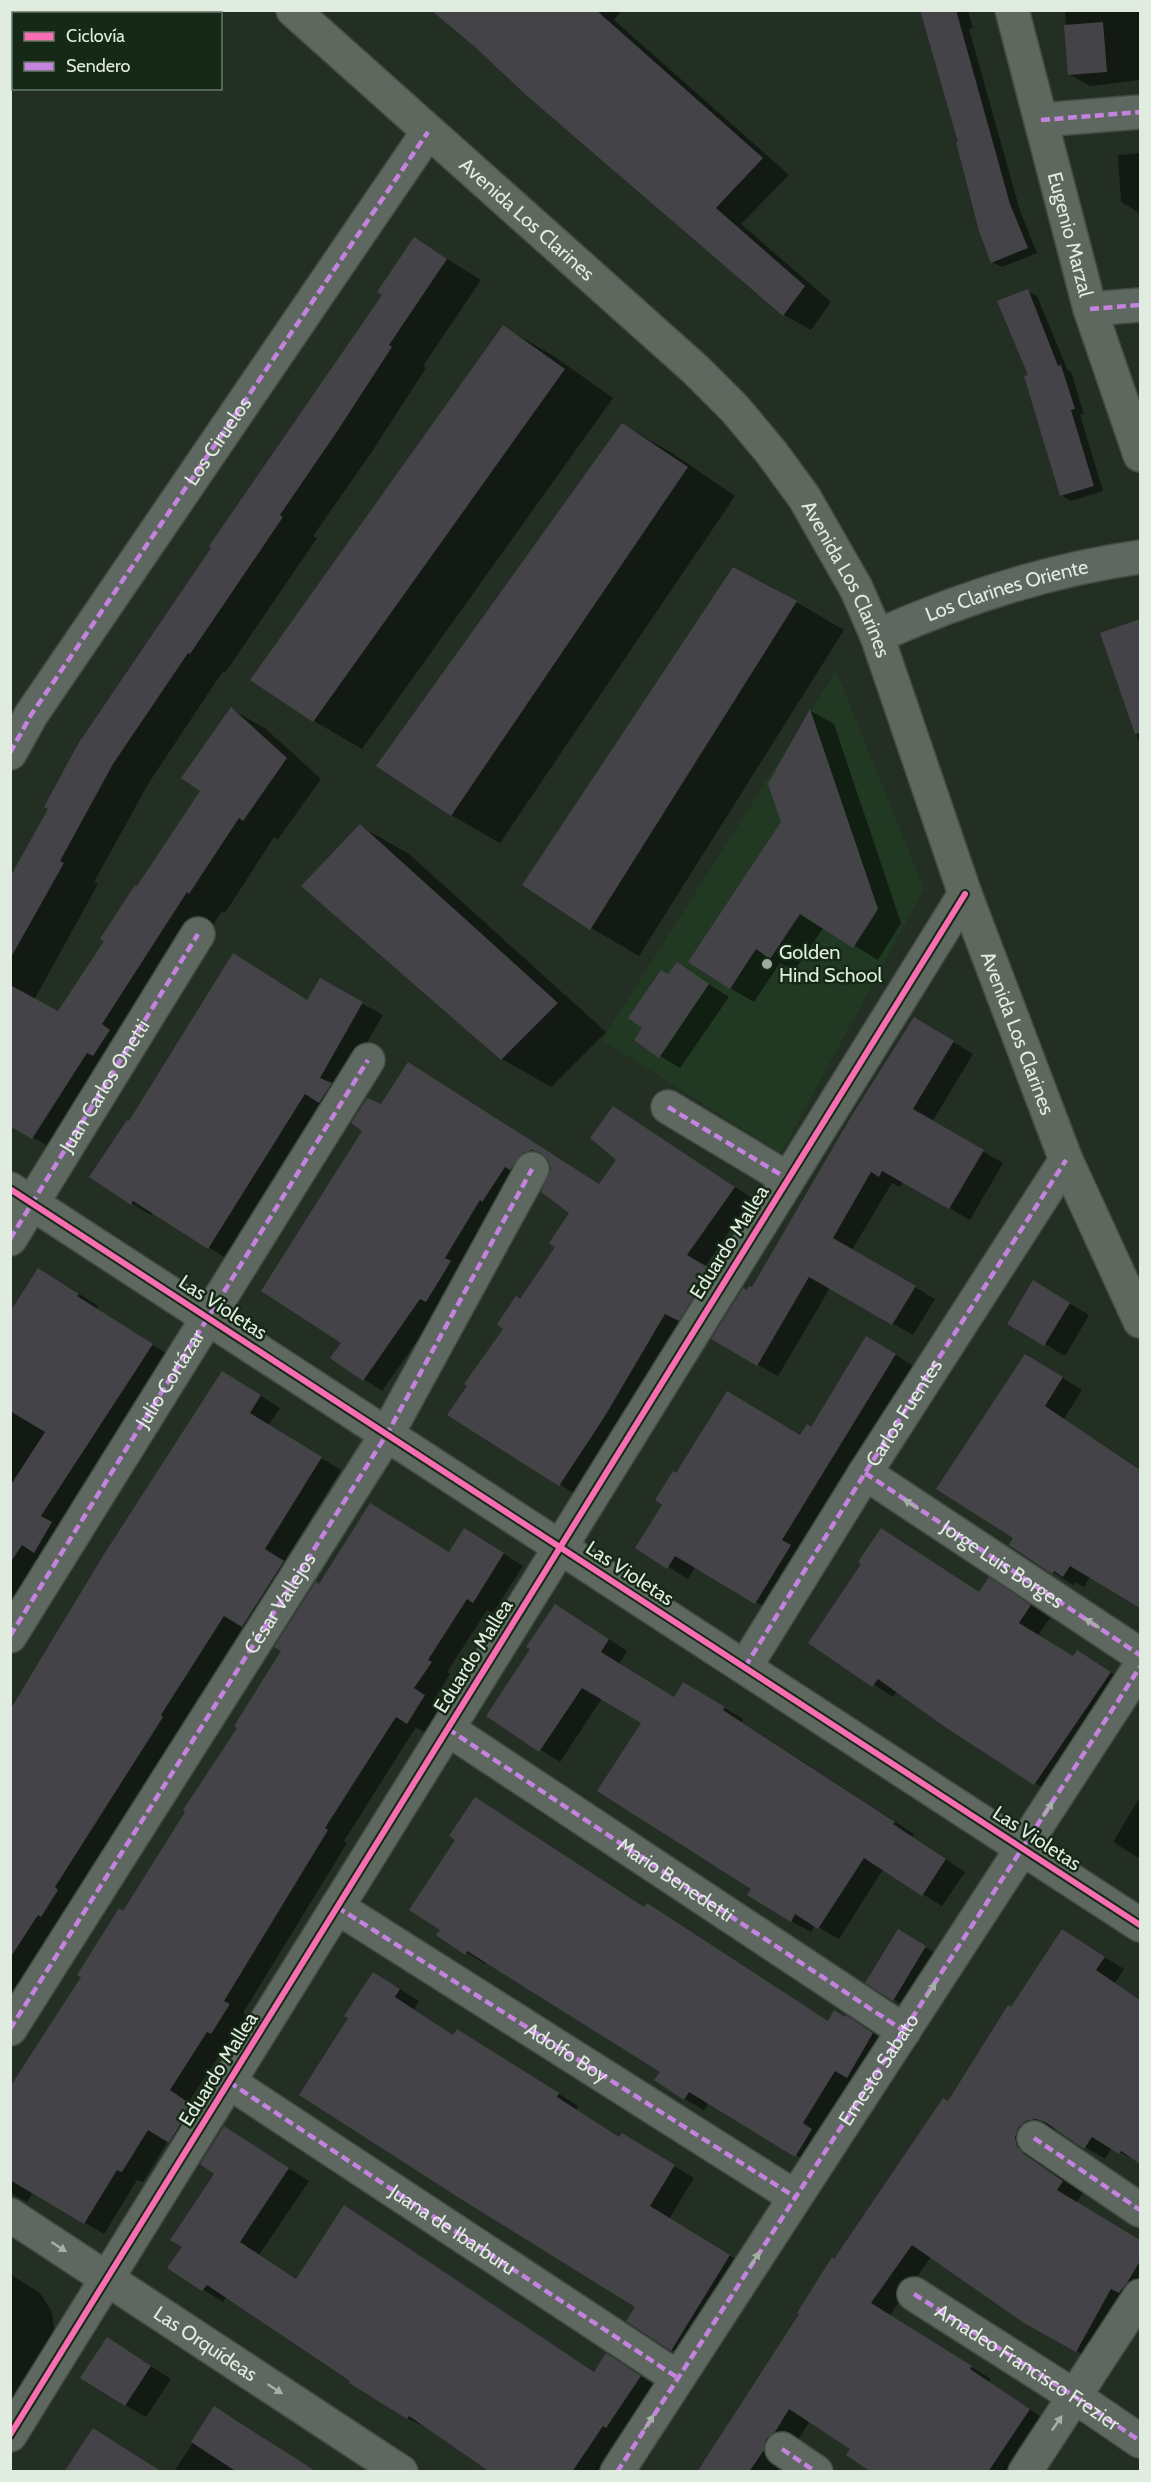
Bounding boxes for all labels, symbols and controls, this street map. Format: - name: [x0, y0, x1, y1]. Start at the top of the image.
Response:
- legend: [12, 12, 222, 90]
- text: Ciclovía: [66, 25, 125, 47]
- text: Sendero: [66, 55, 130, 77]
- street label: Avenida Los Clarines: [455, 153, 600, 286]
- street label: Eugenio Marzal: [1043, 169, 1098, 300]
- street label: Los Ciruelos: [179, 392, 256, 490]
- street label: Avenida Los Clarines: [797, 496, 895, 660]
- street label: Los Clarines Oriente: [922, 554, 1090, 626]
- place label: Golden Hind School: [779, 940, 883, 987]
- street label: Avenida Los Clarines: [976, 948, 1060, 1118]
- marker: Golden Hind School: [760, 957, 774, 971]
- street label: Juan Carlos Onetti: [54, 1015, 154, 1158]
- street label: Eduardo Mallea: [685, 1180, 774, 1303]
- street label: Las Violetas: [174, 1270, 272, 1344]
- street label: Julio Cortázar: [130, 1325, 210, 1433]
- street label: Carlos Fuentes: [860, 1354, 947, 1471]
- one-way arrow: [903, 1498, 920, 1509]
- street label: Jorge Luis Borges: [936, 1514, 1068, 1613]
- street label: Las Violetas: [581, 1536, 679, 1610]
- street label: César Vallejos: [239, 1548, 321, 1658]
- street label: Eduardo Mallea: [429, 1594, 518, 1717]
- one-way arrow: [1083, 1617, 1100, 1628]
- street label: Las Violetas: [988, 1801, 1086, 1875]
- one-way arrow: [1043, 1801, 1054, 1817]
- street label: Mario Benedetti: [613, 1833, 738, 1927]
- one-way arrow: [925, 1982, 936, 1998]
- street label: Eduardo Mallea: [174, 2007, 263, 2130]
- street label: Ernesto Sabato: [833, 2009, 924, 2130]
- street label: Adolfo Boy: [521, 2017, 613, 2088]
- street label: Juana de Ibarburu: [384, 2179, 521, 2280]
- one-way arrow: [51, 2242, 68, 2253]
- one-way arrow: [750, 2251, 761, 2267]
- street label: Amadeo Francisco Frezier: [931, 2299, 1125, 2436]
- street label: Las Orquídeas: [149, 2301, 262, 2386]
- one-way arrow: [267, 2383, 283, 2394]
- one-way arrow: [643, 2415, 655, 2431]
- one-way arrow: [1051, 2415, 1063, 2431]

